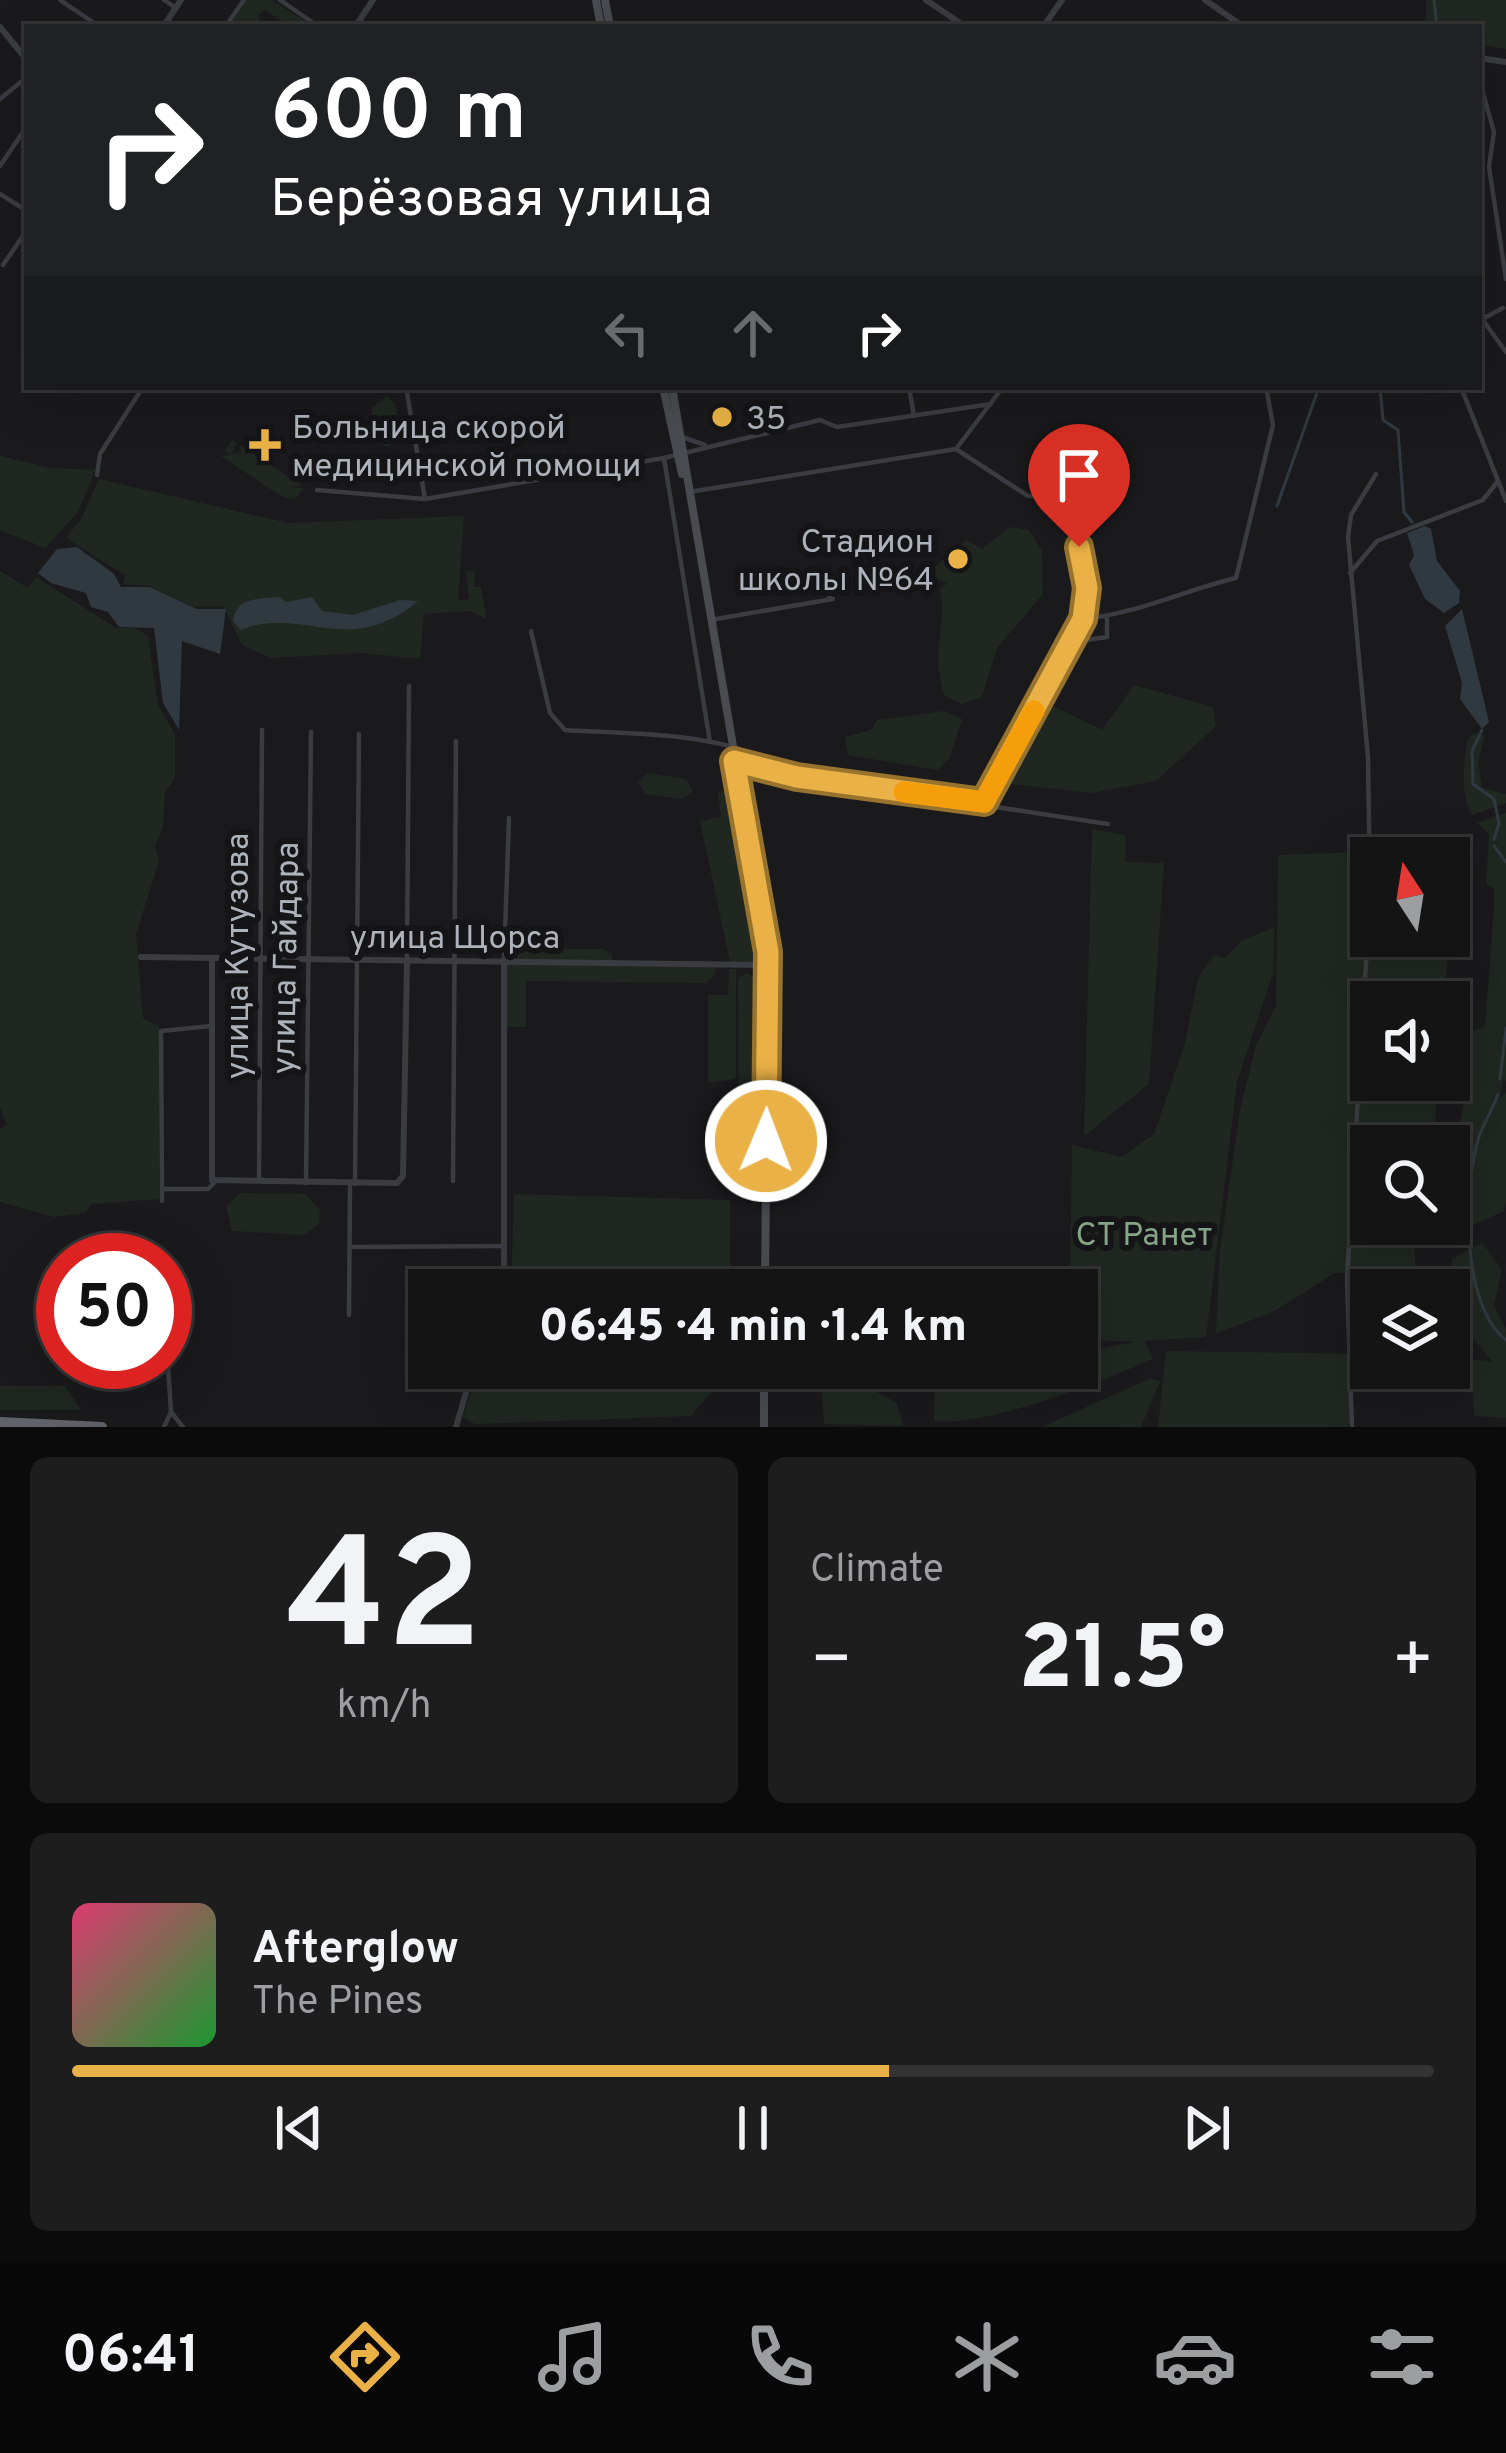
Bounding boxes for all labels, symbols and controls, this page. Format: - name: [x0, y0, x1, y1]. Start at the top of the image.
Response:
- text: 600 m: [270, 63, 527, 169]
- icon: right: [72, 72, 228, 228]
- text: Берёзовая улица: [270, 167, 713, 236]
- icon: left: [594, 300, 660, 366]
- icon: ahead: [720, 300, 786, 366]
- icon: right: [846, 300, 912, 366]
- place label: 35: [746, 400, 786, 442]
- marker: 35: [709, 404, 735, 430]
- place label: Больница скорой медицинской помощи: [292, 409, 641, 489]
- pin: [1028, 424, 1130, 547]
- marker: Больница скорой медицинской помощи: [249, 429, 281, 461]
- icon: arrive: [1046, 442, 1112, 508]
- place label: Стадион школы №64: [738, 523, 934, 603]
- marker: Стадион школы №64: [945, 546, 971, 572]
- street label: улица Кутузова: [219, 833, 261, 1079]
- north arrow: [1350, 837, 1470, 957]
- map controls: [1350, 837, 1470, 1389]
- street label: улица Гайдара: [265, 841, 311, 1075]
- street label: улица Щорса: [350, 919, 560, 961]
- button: sound: [1350, 981, 1470, 1101]
- position arrow: [703, 1078, 829, 1204]
- button: search: [1350, 1125, 1470, 1245]
- park label: СТ Ранет: [1076, 1216, 1212, 1258]
- speed limit sign: 50: [36, 1233, 192, 1389]
- button: layers: [1350, 1269, 1470, 1389]
- text: 06:45 · 4 min · 1.4 km: [539, 1300, 967, 1357]
- text: 42: [286, 1506, 482, 1704]
- text: Climate: [810, 1547, 944, 1596]
- text: 21.5°: [1018, 1607, 1226, 1720]
- text: −: [810, 1622, 853, 1705]
- text: +: [1391, 1622, 1434, 1705]
- text: km/h: [337, 1683, 431, 1732]
- text: Afterglow: [252, 1922, 459, 1979]
- text: The Pines: [252, 1979, 423, 2028]
- icon: previous: [266, 2095, 332, 2161]
- icon: pause: [720, 2095, 786, 2161]
- icon: next: [1174, 2095, 1240, 2161]
- icon: directions: [323, 2315, 407, 2399]
- icon: music: [531, 2315, 615, 2399]
- icon: phone: [738, 2315, 822, 2399]
- icon: climate: [945, 2315, 1029, 2399]
- icon: car: [1153, 2315, 1237, 2399]
- icon: filters: [1360, 2315, 1444, 2399]
- text: 06:41: [62, 2323, 200, 2392]

